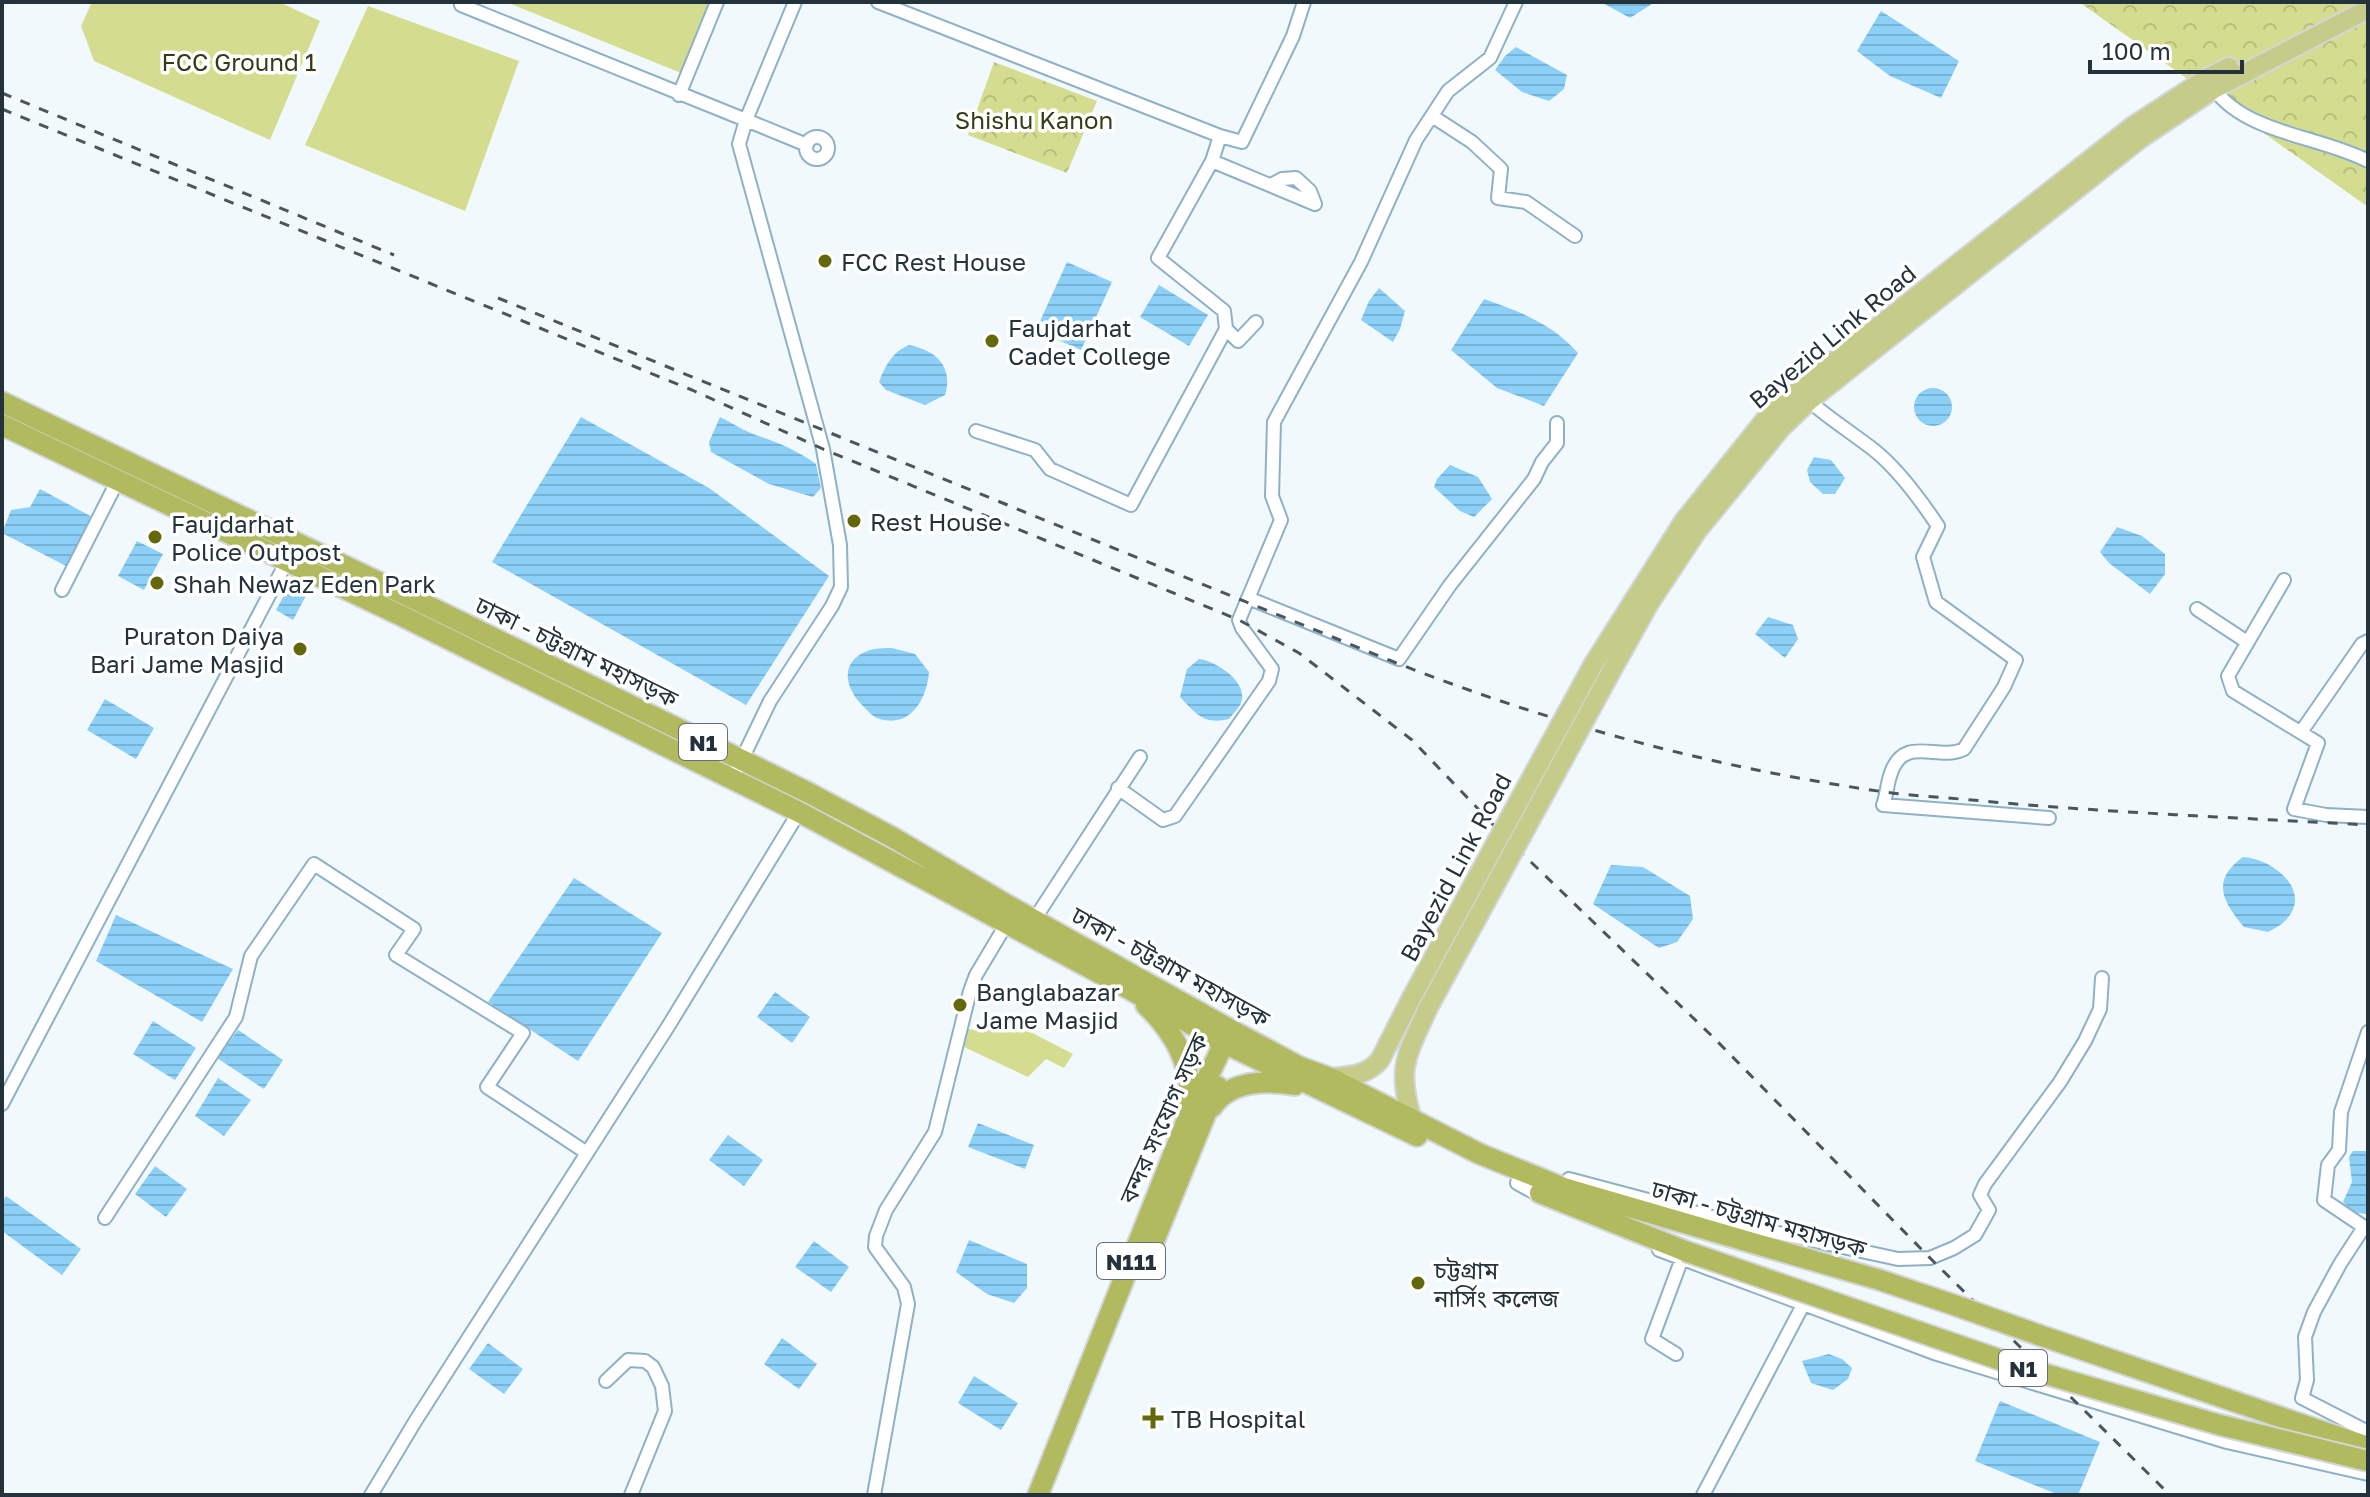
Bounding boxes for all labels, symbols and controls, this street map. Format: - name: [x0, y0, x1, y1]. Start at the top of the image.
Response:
- scale bar: [2090, 24, 2242, 74]
- text: 100 m: [2102, 36, 2171, 65]
- park label: FCC Ground 1: [162, 47, 316, 76]
- park label: Shishu Kanon: [955, 105, 1113, 134]
- place label: FCC Rest House: [841, 247, 1026, 276]
- marker: FCC Rest House: [816, 252, 834, 270]
- street label: Bayezid Link Road: [1743, 258, 1921, 414]
- place label: Faujdarhat Cadet College: [1008, 313, 1171, 370]
- marker: Faujdarhat Cadet College: [983, 332, 1001, 350]
- place label: Rest House: [870, 507, 1002, 536]
- place label: Faujdarhat Police Outpost: [171, 509, 341, 566]
- marker: Rest House: [845, 512, 863, 530]
- marker: Faujdarhat Police Outpost: [146, 528, 164, 546]
- place label: Shah Newaz Eden Park: [173, 569, 436, 598]
- marker: Shah Newaz Eden Park: [148, 574, 166, 592]
- street label: ঢাকা - চট্টগ্রাম মহাসড়ক: [470, 589, 684, 713]
- place label: Puraton Daiya Bari Jame Masjid: [90, 621, 284, 678]
- marker: Puraton Daiya Bari Jame Masjid: [291, 640, 309, 658]
- road number: N1: [679, 724, 727, 760]
- street label: Bayezid Link Road: [1393, 768, 1517, 966]
- street label: ঢাকা - চট্টগ্রাম মহাসড়ক: [1066, 899, 1276, 1033]
- place label: Banglabazar Jame Masjid: [976, 977, 1120, 1034]
- marker: Banglabazar Jame Masjid: [951, 996, 969, 1014]
- street label: বন্দর সংযোগ সড়ক: [1112, 1028, 1214, 1209]
- street label: ঢাকা - চট্টগ্রাম মহাসড়ক: [1647, 1173, 1870, 1263]
- road number: N111: [1097, 1243, 1165, 1279]
- place label: চট্টগ্রাম নার্সিং কলেজ: [1433, 1255, 1559, 1312]
- marker: চট্টগ্রাম নার্সিং কলেজ: [1409, 1274, 1427, 1292]
- road number: N1: [1999, 1350, 2047, 1386]
- place label: TB Hospital: [1171, 1404, 1305, 1433]
- marker: TB Hospital: [1142, 1407, 1164, 1429]

